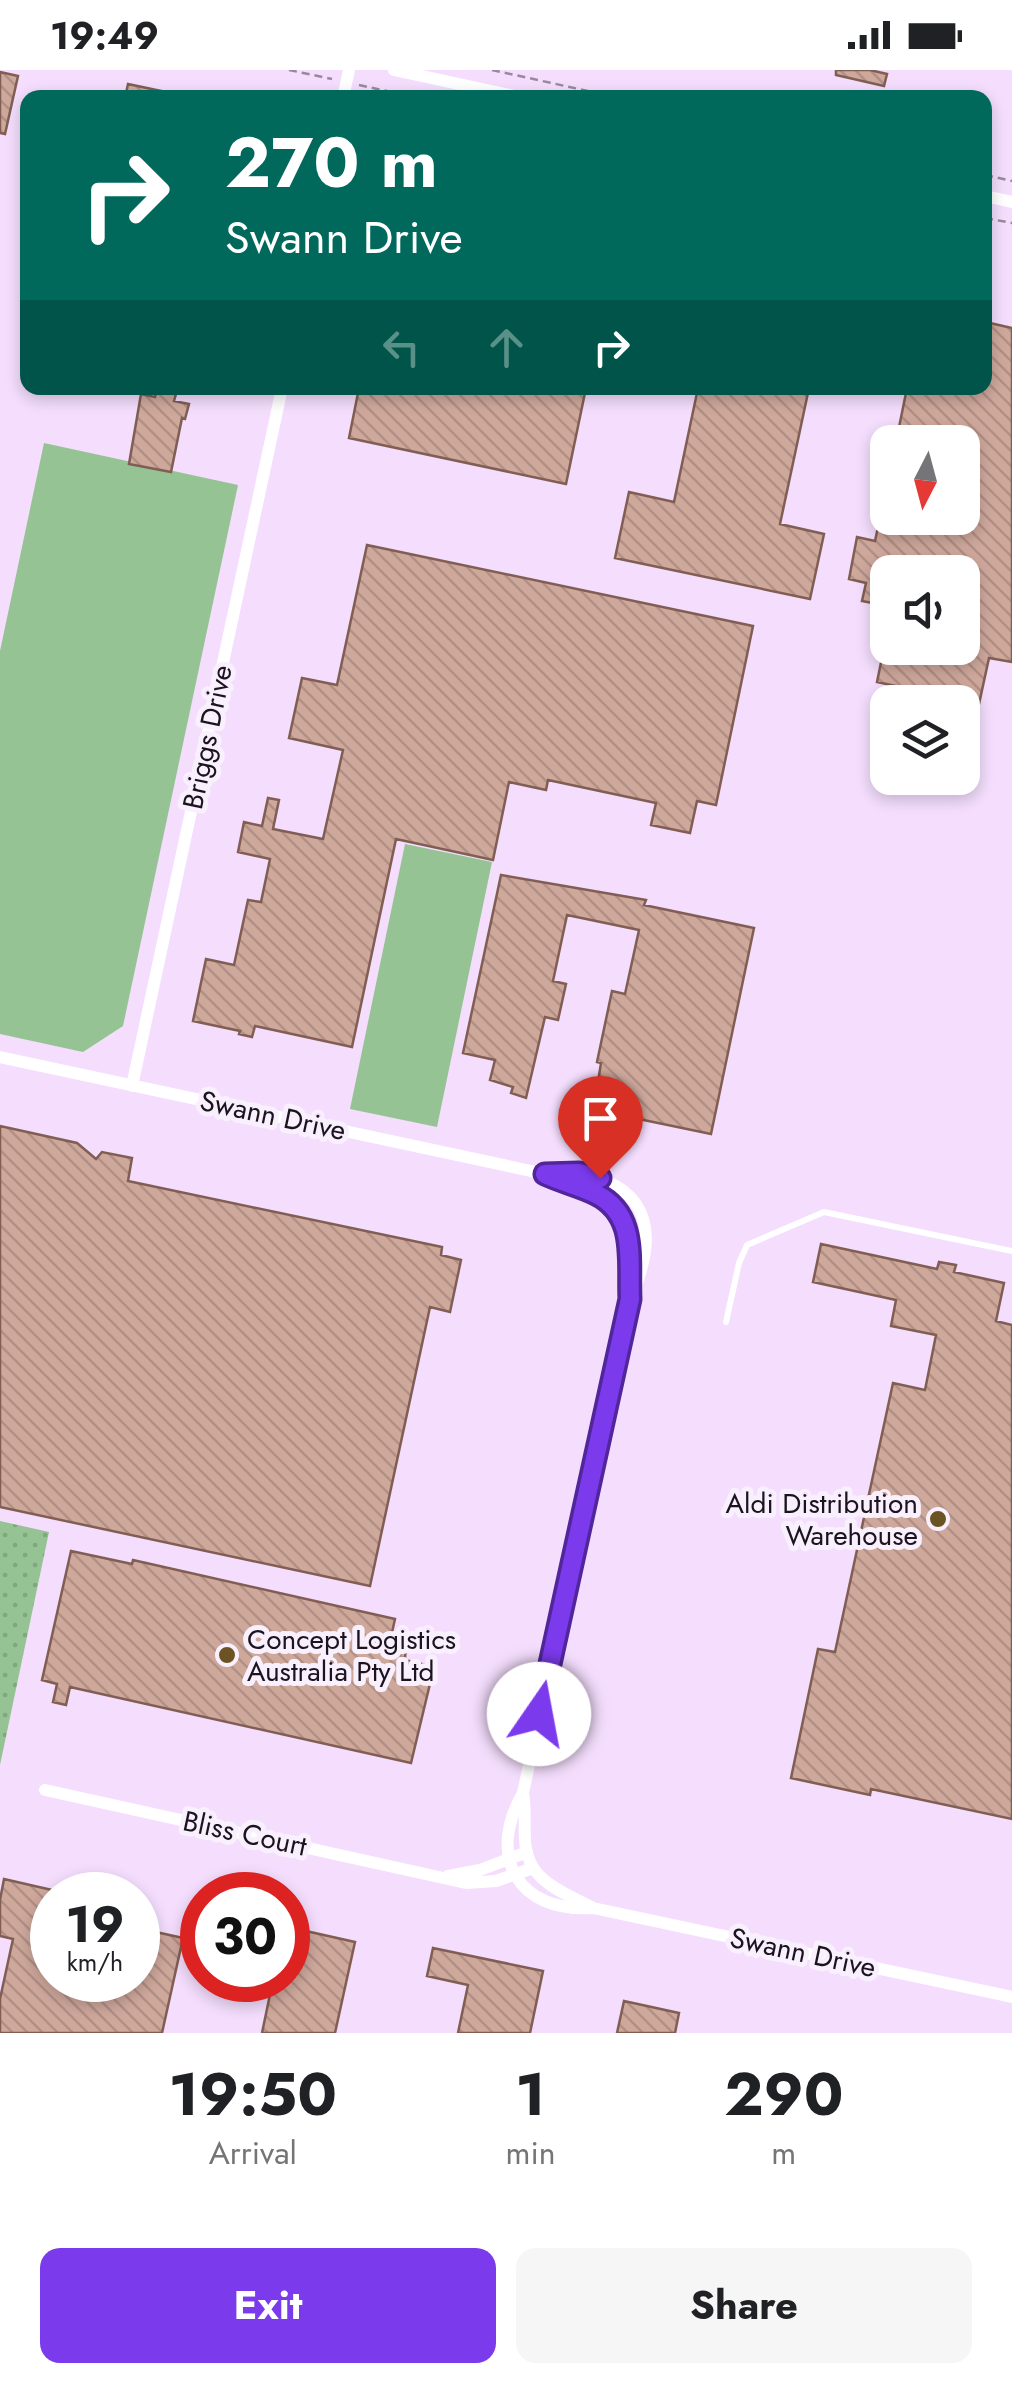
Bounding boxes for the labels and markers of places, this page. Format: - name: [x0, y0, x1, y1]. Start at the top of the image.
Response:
- pin: [558, 1076, 643, 1179]
- place label: Aldi Distribution Warehouse: [726, 1483, 918, 1556]
- marker: Aldi Distribution Warehouse: [927, 1508, 949, 1530]
- place label: Concept Logistics Australia Pty Ltd: [247, 1619, 456, 1692]
- marker: Concept Logistics Australia Pty Ltd: [216, 1644, 238, 1666]

